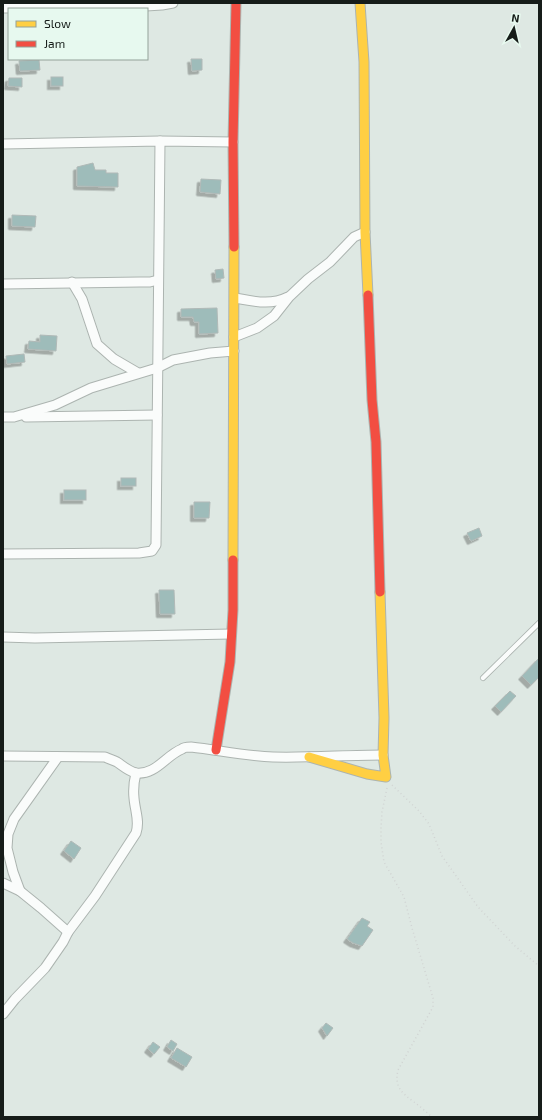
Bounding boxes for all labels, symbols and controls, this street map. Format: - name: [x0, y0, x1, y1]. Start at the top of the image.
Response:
- legend: [8, 8, 148, 60]
- north arrow: [494, 8, 534, 48]
- text: N: [511, 11, 520, 25]
- text: Slow: [44, 16, 71, 30]
- text: Jam: [44, 36, 65, 50]

